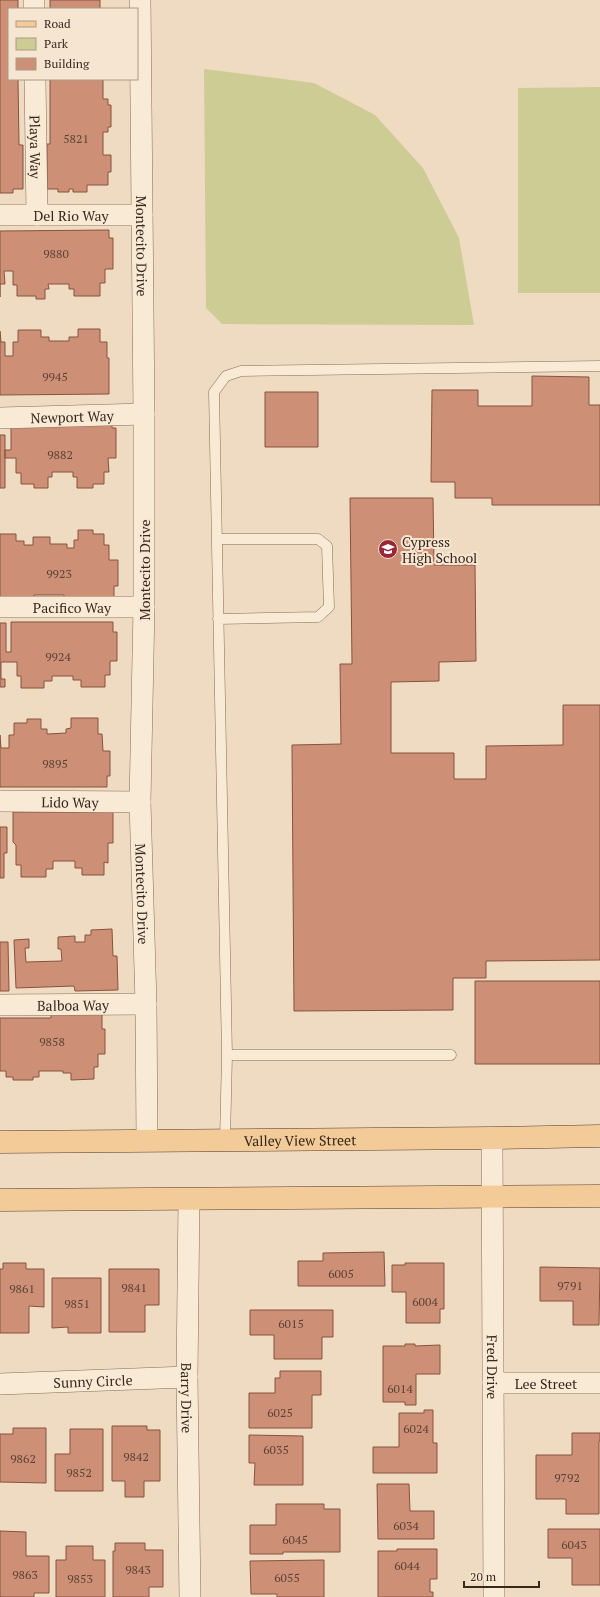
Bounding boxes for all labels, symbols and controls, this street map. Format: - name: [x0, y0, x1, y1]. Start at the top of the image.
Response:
- legend: [8, 8, 138, 80]
- text: Road: [44, 16, 71, 31]
- text: Park: [44, 36, 69, 51]
- text: Building: [44, 56, 90, 71]
- street label: Playa Way: [26, 115, 46, 180]
- house number: 5821: [63, 131, 89, 146]
- street label: Montecito Drive: [132, 195, 152, 297]
- street label: Del Rio Way: [33, 206, 110, 225]
- house number: 9880: [43, 246, 69, 261]
- house number: 9945: [42, 369, 68, 384]
- street label: Newport Way: [30, 405, 115, 427]
- house number: 9882: [47, 447, 73, 462]
- street label: Montecito Drive: [135, 520, 154, 620]
- place label: Cypress High School: [402, 532, 477, 567]
- school or university icon: Cypress High School: [377, 538, 399, 560]
- house number: 9923: [46, 566, 72, 581]
- street label: Pacifico Way: [33, 598, 112, 617]
- house number: 9924: [45, 649, 71, 664]
- house number: 9895: [42, 756, 68, 771]
- street label: Lido Way: [41, 792, 100, 811]
- street label: Montecito Drive: [132, 843, 154, 945]
- street label: Balboa Way: [37, 995, 110, 1014]
- house number: 9858: [39, 1034, 65, 1049]
- street label: Valley View Street: [244, 1130, 357, 1150]
- house number: 6005: [328, 1266, 354, 1281]
- house number: 9791: [557, 1278, 583, 1293]
- house number: 9841: [121, 1280, 147, 1295]
- house number: 9861: [9, 1281, 35, 1296]
- house number: 6004: [412, 1294, 438, 1309]
- house number: 9851: [64, 1296, 90, 1311]
- house number: 6015: [278, 1316, 304, 1331]
- street label: Fred Drive: [483, 1335, 503, 1399]
- street label: Barry Drive: [177, 1363, 197, 1433]
- street label: Sunny Circle: [53, 1370, 133, 1391]
- street label: Lee Street: [515, 1374, 578, 1393]
- house number: 6014: [387, 1381, 413, 1396]
- house number: 6025: [267, 1405, 293, 1420]
- house number: 6024: [403, 1421, 429, 1436]
- house number: 6035: [263, 1442, 289, 1457]
- house number: 9842: [123, 1449, 149, 1464]
- house number: 9862: [10, 1451, 36, 1466]
- house number: 9852: [66, 1465, 92, 1480]
- house number: 9792: [554, 1470, 580, 1485]
- house number: 6034: [393, 1518, 419, 1533]
- house number: 6045: [282, 1532, 308, 1547]
- house number: 6043: [561, 1537, 587, 1552]
- house number: 6044: [394, 1558, 420, 1573]
- house number: 9843: [125, 1562, 151, 1577]
- scale bar: [464, 1563, 539, 1589]
- house number: 9863: [12, 1567, 38, 1582]
- text: 20 m: [470, 1569, 497, 1584]
- house number: 6055: [274, 1570, 300, 1585]
- house number: 9853: [67, 1571, 93, 1586]

